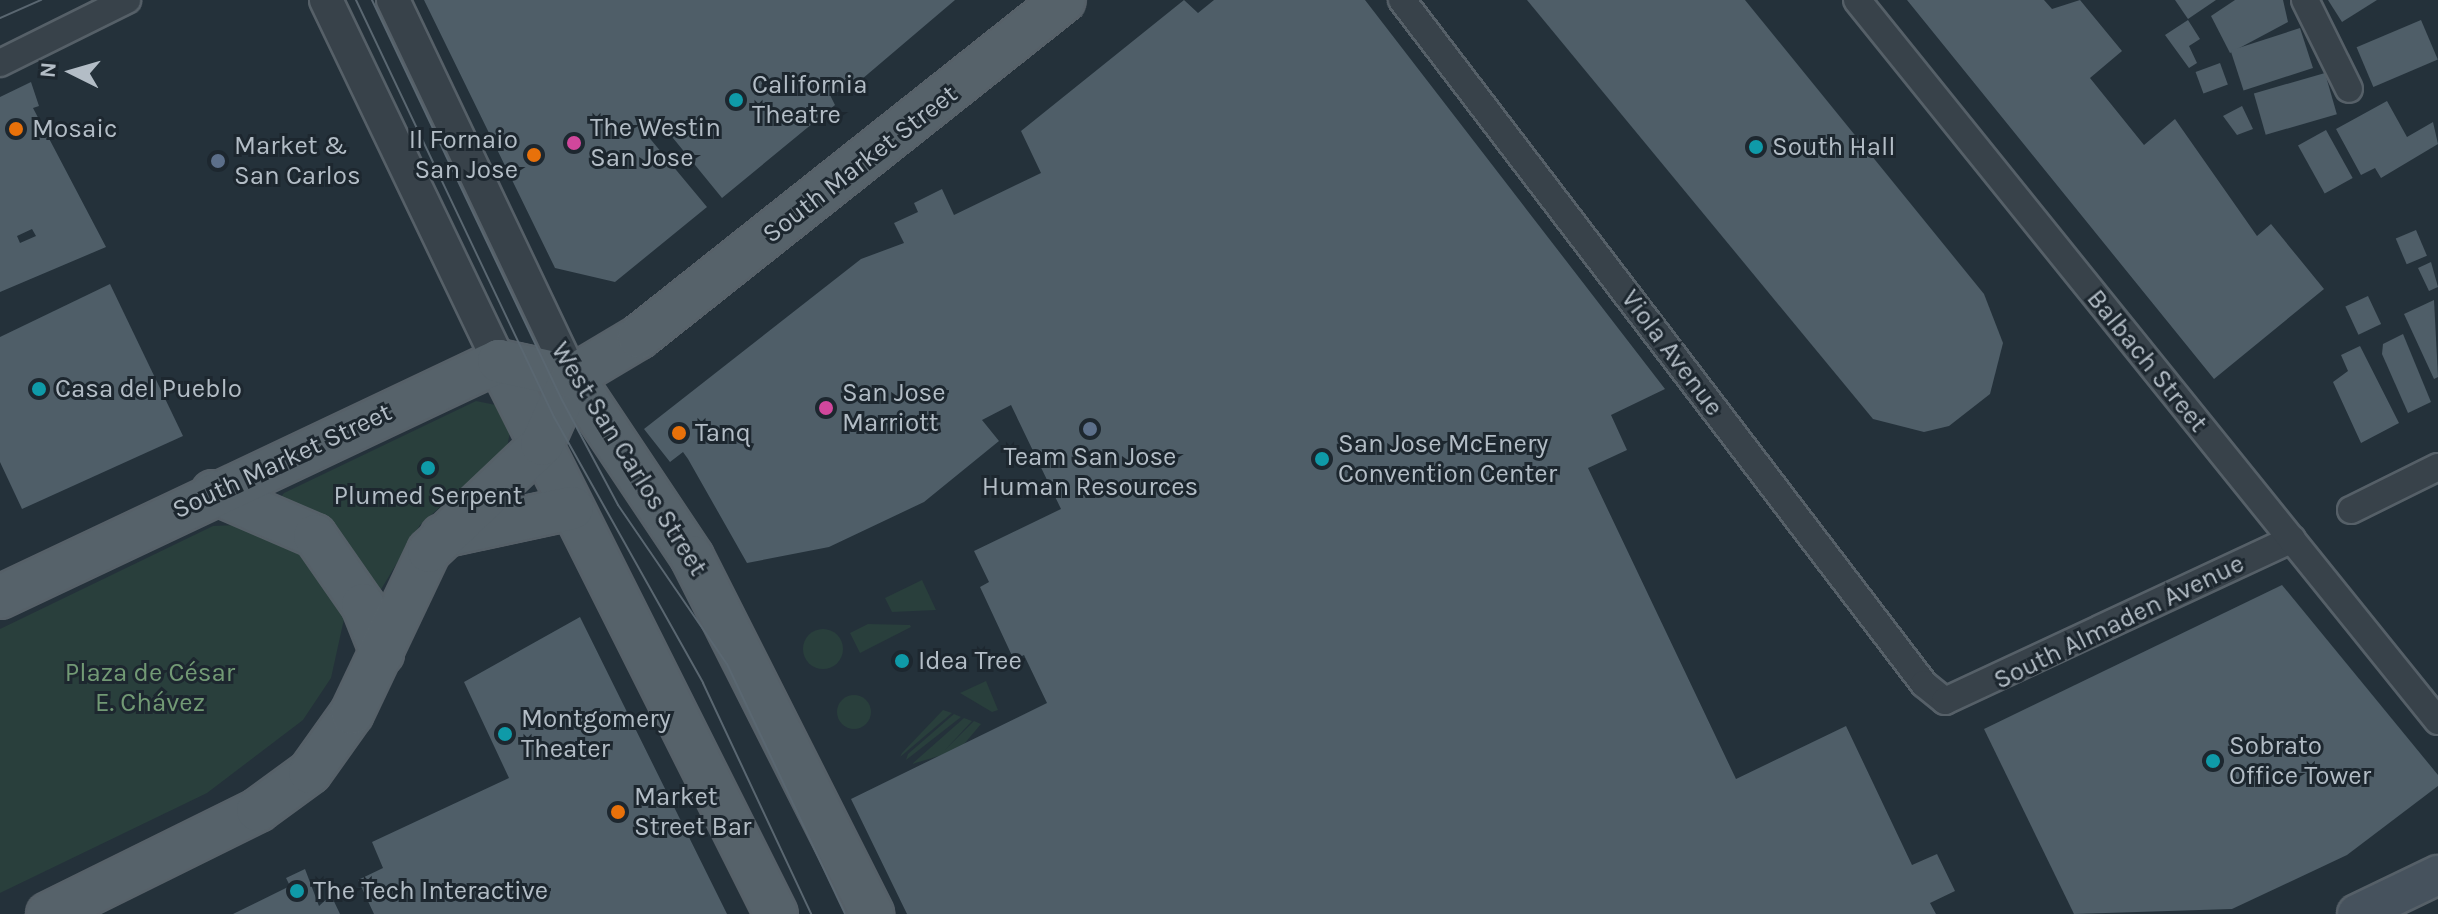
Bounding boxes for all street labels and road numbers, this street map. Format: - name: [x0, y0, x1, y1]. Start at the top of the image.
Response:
- street label: South Market Street: [756, 78, 964, 250]
- street label: Viola Avenue: [1614, 284, 1730, 422]
- street label: Balbach Street: [2080, 284, 2214, 438]
- street label: West San Carlos Street: [544, 336, 714, 582]
- street label: South Market Street: [167, 396, 397, 526]
- street label: South Almaden Avenue: [1989, 548, 2249, 696]

